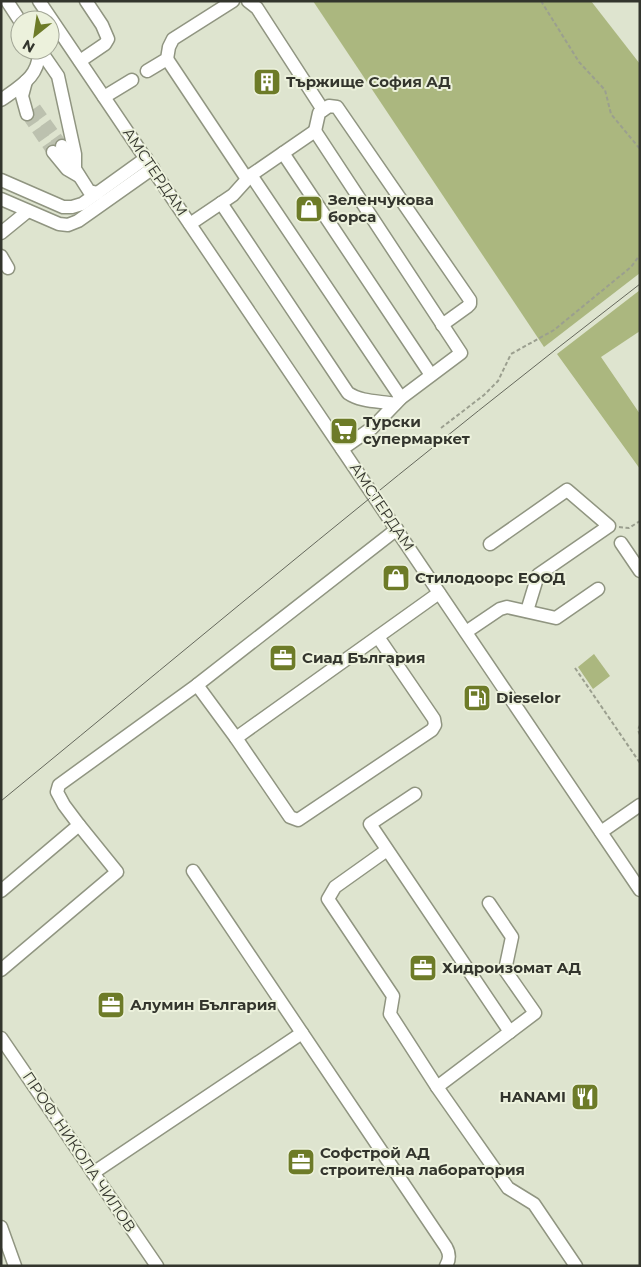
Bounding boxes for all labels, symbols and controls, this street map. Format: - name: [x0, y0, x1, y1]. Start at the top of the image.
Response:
- north arrow: [10, 10, 60, 60]
- text: N: [19, 36, 38, 57]
- building icon: Тържище София АД: [252, 67, 282, 97]
- place label: Тържище София АД: [286, 72, 451, 91]
- street label: АМСТЕРДАМ: [119, 124, 192, 220]
- place label: Зеленчукова борса: [327, 190, 434, 226]
- shop icon: Зеленчукова борса: [294, 194, 324, 224]
- place label: Турски супермаркет: [363, 412, 470, 448]
- supermarket icon: Турски супермаркет: [329, 416, 359, 446]
- street label: АМСТЕРДАМ: [346, 459, 419, 555]
- shop icon: Стилодоорс ЕООД: [381, 563, 411, 593]
- place label: Стилодоорс ЕООД: [415, 568, 566, 587]
- office icon: Сиад България: [268, 643, 298, 673]
- place label: Сиад България: [302, 648, 425, 667]
- fuel station icon: Dieselor: [462, 683, 492, 713]
- place label: Dieselor: [496, 688, 561, 707]
- office icon: Хидроизомат АД: [408, 953, 438, 983]
- place label: Хидроизомат АД: [442, 958, 582, 977]
- office icon: Алумин България: [96, 990, 126, 1020]
- place label: Алумин България: [130, 995, 277, 1014]
- street label: ПРОФ. НИКОЛА ЧИЛОВ: [19, 1068, 140, 1235]
- restaurant icon: HANAMI: [570, 1082, 600, 1112]
- place label: HANAMI: [500, 1087, 566, 1106]
- place label: Софстрой АД строителна лаборатория: [320, 1143, 525, 1179]
- office icon: Софстрой АД строителна лаборатория: [286, 1147, 316, 1177]

